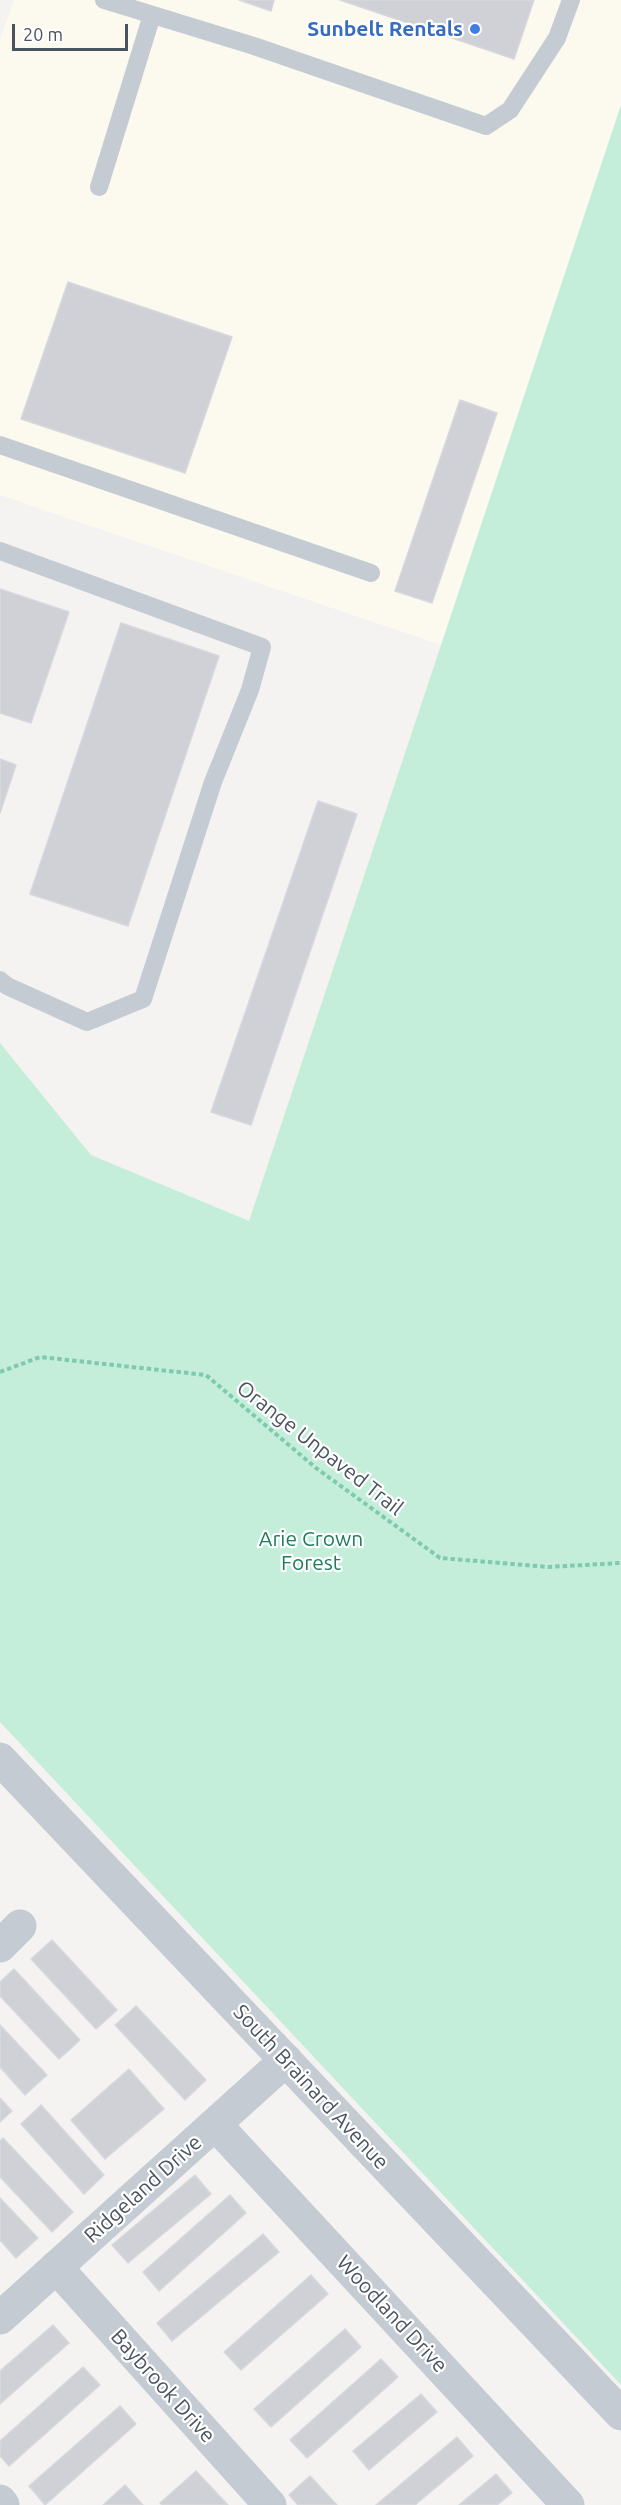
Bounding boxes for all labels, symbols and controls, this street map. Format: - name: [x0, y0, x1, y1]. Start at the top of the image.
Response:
- scale bar: [15, 12, 130, 50]
- place label: Sunbelt Rentals: [307, 16, 463, 42]
- marker: Sunbelt Rentals: [468, 22, 482, 36]
- text: 20 m: [23, 24, 63, 44]
- street label: Orange Unpaved Trail: [232, 1375, 408, 1521]
- park label: Arie Crown Forest: [259, 1526, 363, 1576]
- street label: South Brainard Avenue: [228, 1999, 394, 2175]
- street label: Ridgeland Drive: [79, 2130, 207, 2248]
- street label: Woodland Drive: [331, 2250, 453, 2378]
- street label: Baybrook Drive: [105, 2324, 221, 2448]

